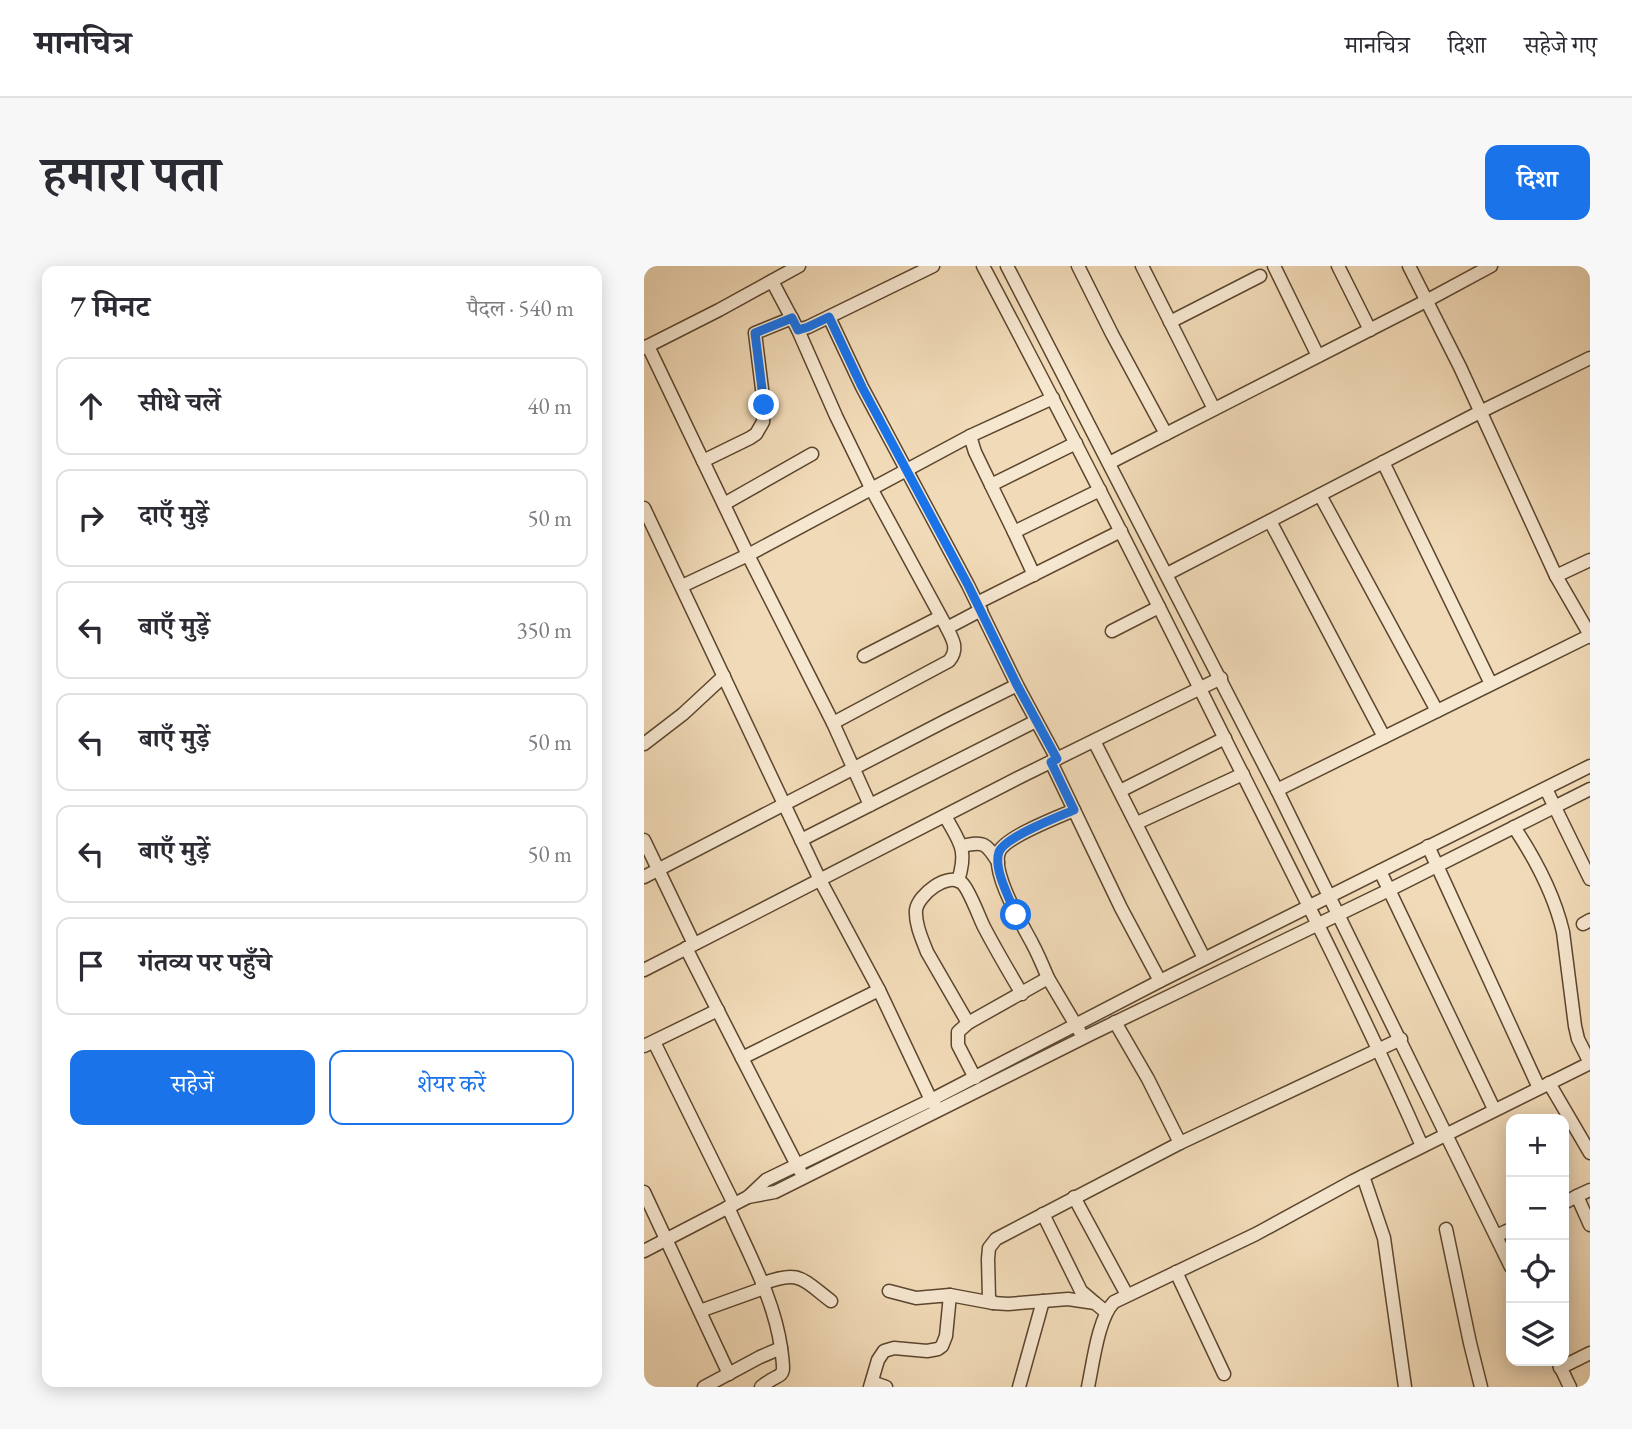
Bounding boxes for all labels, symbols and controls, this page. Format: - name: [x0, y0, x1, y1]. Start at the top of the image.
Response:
- text: मानचित्र: [35, 21, 131, 64]
- text: मानचित्र: [1345, 29, 1410, 60]
- text: दिशा: [1448, 29, 1486, 60]
- text: सहेजे गए: [1524, 29, 1597, 60]
- text: हमारा पता: [42, 142, 220, 206]
- button: दिशा: [1485, 145, 1590, 220]
- text: 7 मिनट: [70, 287, 150, 326]
- text: पैदल · 540 m: [467, 293, 574, 323]
- text: सीधे चलें: [139, 385, 221, 419]
- icon: ahead: [72, 387, 110, 425]
- route end: [748, 389, 779, 420]
- text: 40 m: [527, 391, 572, 421]
- text: दाएँ मुड़ें: [139, 497, 209, 531]
- icon: right: [72, 499, 110, 537]
- text: 50 m: [527, 503, 572, 533]
- text: बाएँ मुड़ें: [139, 609, 210, 643]
- icon: left: [72, 611, 110, 649]
- text: 350 m: [516, 615, 572, 645]
- text: बाएँ मुड़ें: [139, 721, 210, 755]
- icon: left: [72, 723, 110, 761]
- text: 50 m: [527, 727, 572, 757]
- text: बाएँ मुड़ें: [139, 833, 210, 867]
- icon: left: [72, 835, 110, 873]
- text: 50 m: [527, 839, 572, 869]
- route start: [1000, 899, 1031, 930]
- text: गंतव्य पर पहुँचे: [139, 945, 272, 979]
- icon: arrive: [72, 947, 110, 985]
- button: सहेजें: [70, 1050, 315, 1125]
- button: शेयर करें: [329, 1050, 574, 1125]
- map controls: [1506, 1114, 1569, 1366]
- button: +: [1506, 1114, 1569, 1177]
- button: −: [1506, 1177, 1569, 1240]
- button: locate: [1506, 1240, 1569, 1303]
- button: layers: [1506, 1303, 1569, 1366]

